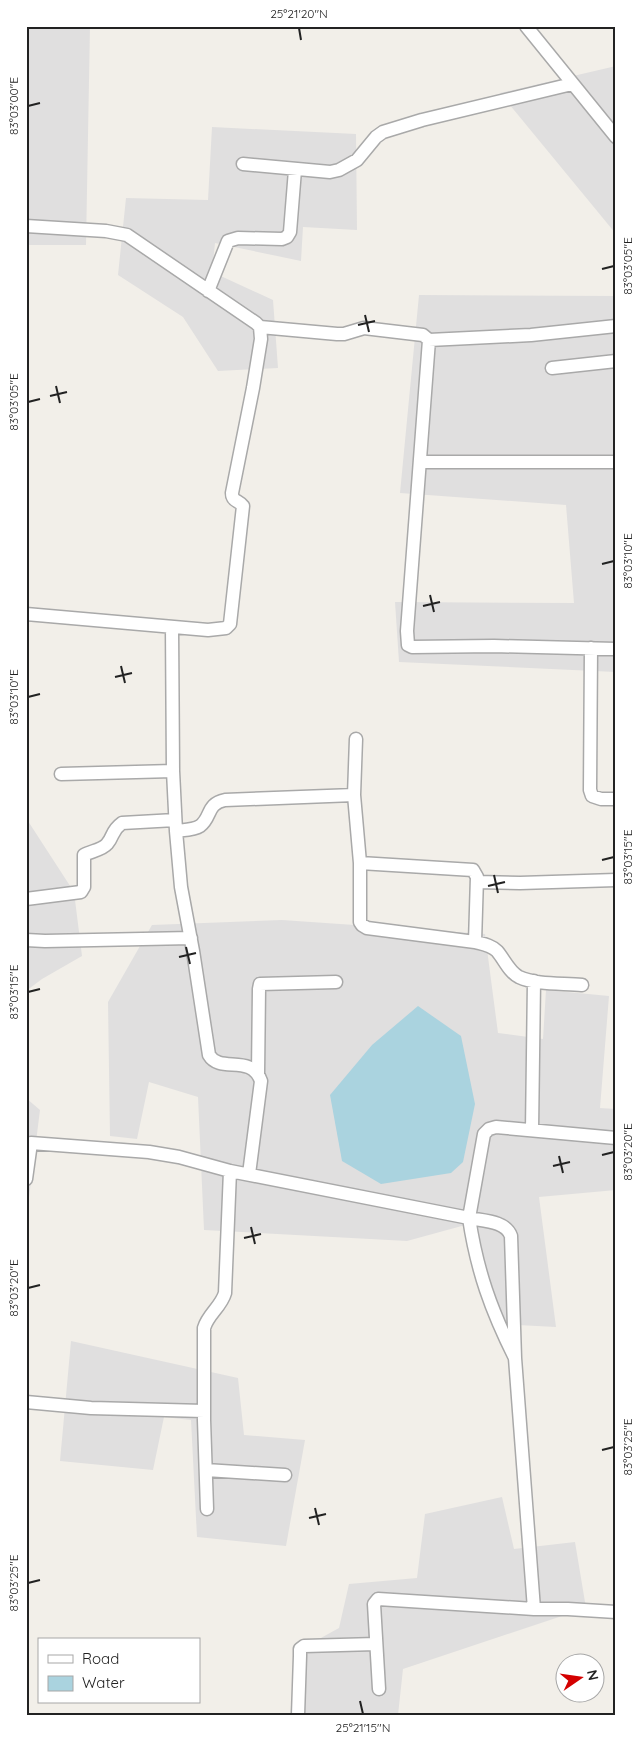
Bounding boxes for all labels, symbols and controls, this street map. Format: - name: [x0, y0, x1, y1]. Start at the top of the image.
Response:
- text: 25°21'20"N: [270, 6, 328, 21]
- text: 83°03'00"E: [6, 77, 21, 135]
- text: 83°03'05"E: [620, 237, 635, 295]
- text: 83°03'05"E: [6, 373, 21, 431]
- text: 83°03'10"E: [620, 533, 635, 589]
- text: 83°03'10"E: [6, 669, 21, 725]
- text: 83°03'15"E: [620, 829, 635, 884]
- text: 83°03'15"E: [6, 964, 21, 1019]
- text: 83°03'20"E: [620, 1123, 635, 1181]
- text: 83°03'20"E: [6, 1259, 21, 1317]
- text: 83°03'25"E: [620, 1418, 635, 1476]
- text: 83°03'25"E: [6, 1554, 21, 1612]
- legend: [38, 1638, 200, 1704]
- text: Road: [82, 1649, 119, 1668]
- north arrow: [554, 1654, 604, 1704]
- text: N: [583, 1668, 603, 1682]
- text: Water: [82, 1673, 125, 1692]
- text: 25°21'15"N: [336, 1720, 390, 1735]

